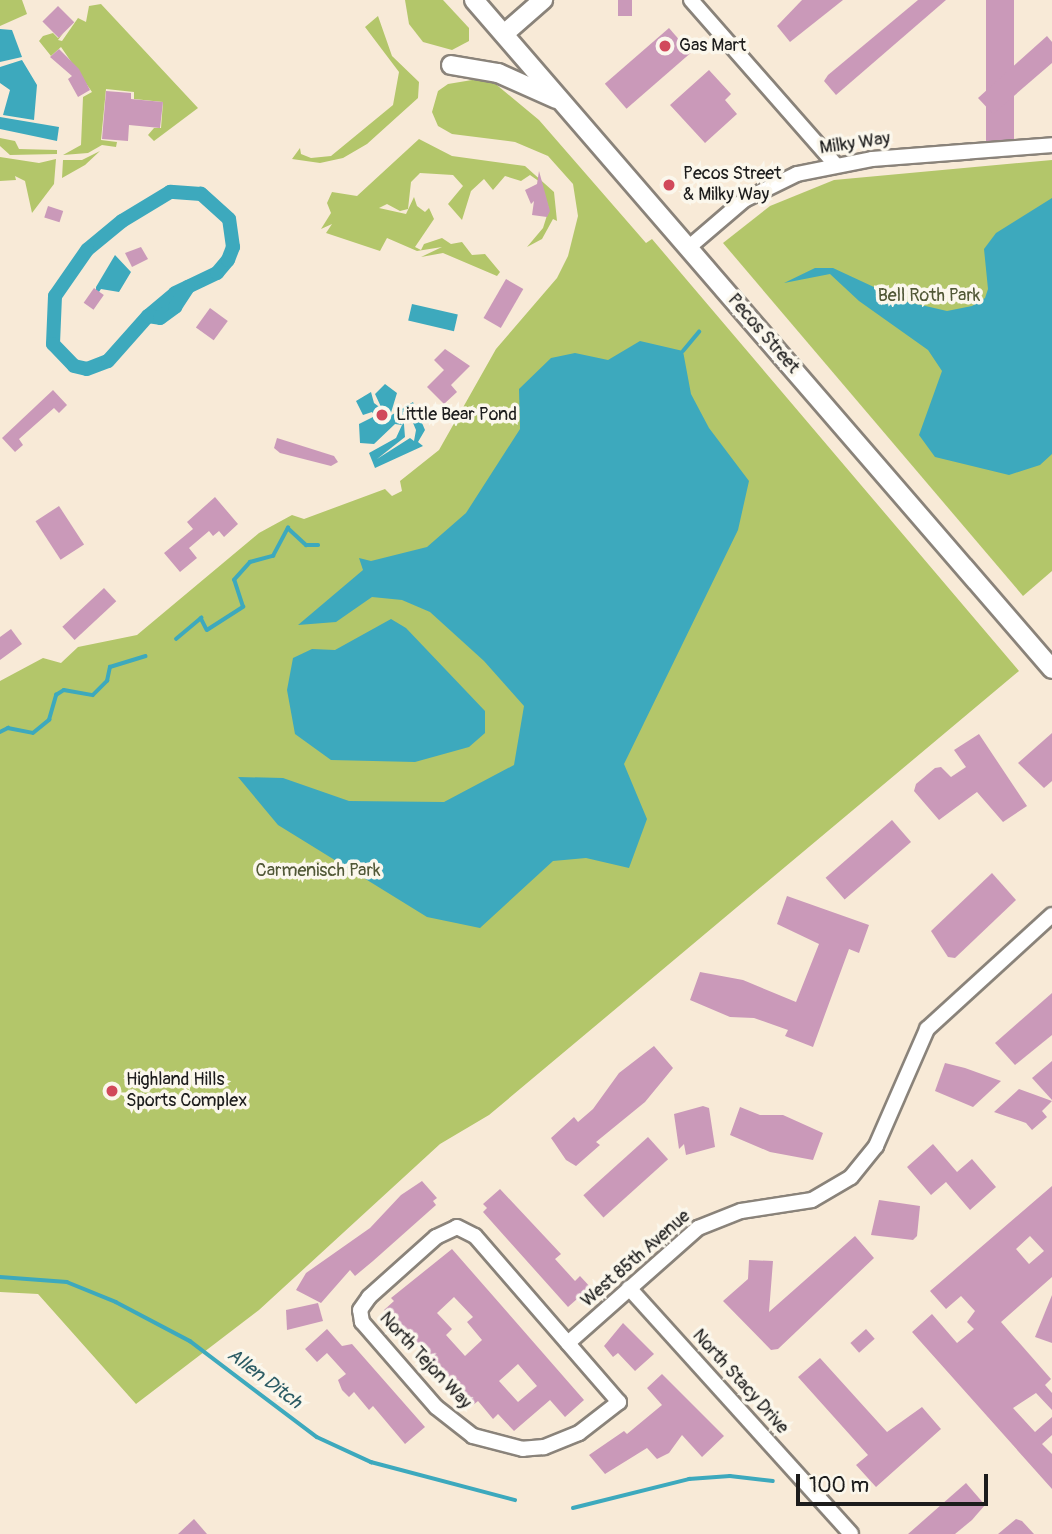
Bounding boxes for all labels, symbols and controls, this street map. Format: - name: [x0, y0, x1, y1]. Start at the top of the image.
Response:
- place label: Gas Mart: [679, 35, 746, 57]
- marker: Gas Mart: [657, 38, 673, 54]
- street label: Milky Way: [818, 128, 892, 160]
- place label: Pecos Street & Milky Way: [683, 164, 781, 206]
- marker: Pecos Street & Milky Way: [661, 177, 677, 193]
- park label: Bell Roth Park: [878, 285, 980, 307]
- street label: Pecos Street: [723, 290, 803, 378]
- place label: Little Bear Pond: [396, 404, 517, 426]
- marker: Little Bear Pond: [374, 407, 390, 423]
- park label: Carmenisch Park: [256, 860, 380, 882]
- place label: Highland Hills Sports Complex: [126, 1070, 247, 1112]
- marker: Highland Hills Sports Complex: [104, 1083, 120, 1099]
- street label: West 85th Avenue: [577, 1206, 695, 1312]
- street label: North Tejon Way: [375, 1308, 475, 1414]
- street label: North Stacy Drive: [687, 1325, 793, 1439]
- water label: Allen Ditch: [222, 1344, 306, 1414]
- scale bar: [800, 1460, 992, 1504]
- text: 100 m: [809, 1472, 869, 1499]

